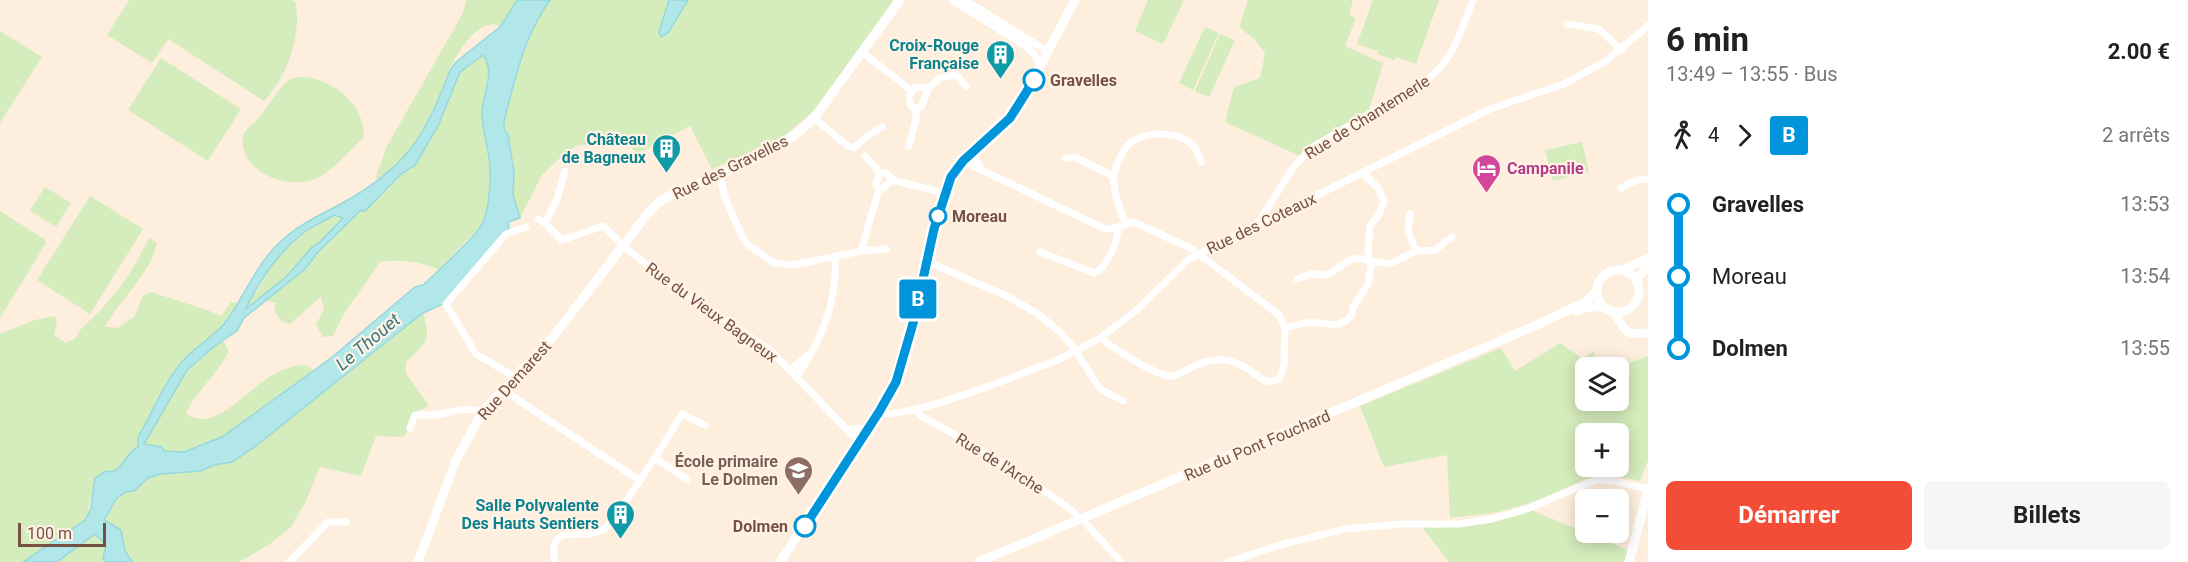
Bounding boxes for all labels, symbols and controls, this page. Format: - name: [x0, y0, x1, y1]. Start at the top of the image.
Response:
- text: 6 min: [1666, 20, 1749, 59]
- place label: Croix-Rouge Française: [889, 36, 979, 73]
- building icon: Croix-Rouge Française: [984, 38, 1016, 80]
- text: 2.00 €: [2108, 39, 2170, 64]
- text: 13:49 – 13:55 · Bus: [1666, 62, 1838, 86]
- marker: Gravelles: [1023, 69, 1045, 91]
- place label: Gravelles: [1050, 71, 1117, 90]
- street label: Rue de Chantemerle: [1301, 71, 1433, 163]
- icon: walk: [1666, 119, 1699, 152]
- icon: forward: [1728, 119, 1761, 152]
- text: 4: [1708, 123, 1719, 147]
- text: B: [1782, 123, 1796, 147]
- text: 2 arrêts: [2102, 123, 2170, 147]
- place label: Château de Bagneux: [562, 130, 647, 167]
- street label: Rue des Gravelles: [669, 131, 791, 204]
- building icon: Château de Bagneux: [651, 132, 683, 174]
- hotel icon: Campanile: [1470, 152, 1502, 194]
- place label: Campanile: [1507, 159, 1584, 178]
- street label: Rue des Coteaux: [1203, 189, 1319, 258]
- text: Gravelles: [1712, 192, 1804, 217]
- text: 13:53: [2120, 192, 2170, 216]
- marker: Moreau: [929, 207, 947, 225]
- place label: Moreau: [952, 207, 1007, 226]
- street label: Rue du Vieux Bagneux: [642, 258, 781, 367]
- text: Moreau: [1712, 264, 1787, 289]
- text: 13:54: [2120, 264, 2170, 288]
- line badge: B: [898, 280, 938, 318]
- text: B: [911, 287, 925, 311]
- water label: Le Thouet: [331, 309, 404, 375]
- text: Dolmen: [1712, 336, 1788, 361]
- text: 13:55: [2120, 336, 2170, 360]
- street label: Rue Demarest: [474, 337, 555, 424]
- map controls: [1575, 357, 1629, 543]
- button: layers: [1575, 357, 1629, 411]
- street label: Rue du Pont Fouchard: [1181, 406, 1333, 485]
- button: +: [1575, 423, 1629, 477]
- street label: Rue de l'Arche: [952, 429, 1047, 498]
- place label: École primaire Le Dolmen: [675, 452, 778, 489]
- school or university icon: École primaire Le Dolmen: [783, 454, 815, 496]
- button: Démarrer: [1666, 481, 1912, 550]
- button: Billets: [1924, 481, 2170, 550]
- button: −: [1575, 489, 1629, 543]
- place label: Salle Polyvalente Des Hauts Sentiers: [462, 496, 599, 533]
- building icon: Salle Polyvalente Des Hauts Sentiers: [604, 498, 636, 540]
- marker: Dolmen: [794, 515, 816, 537]
- place label: Dolmen: [733, 517, 788, 536]
- scale bar: [18, 520, 106, 548]
- text: 100 m: [27, 524, 72, 543]

